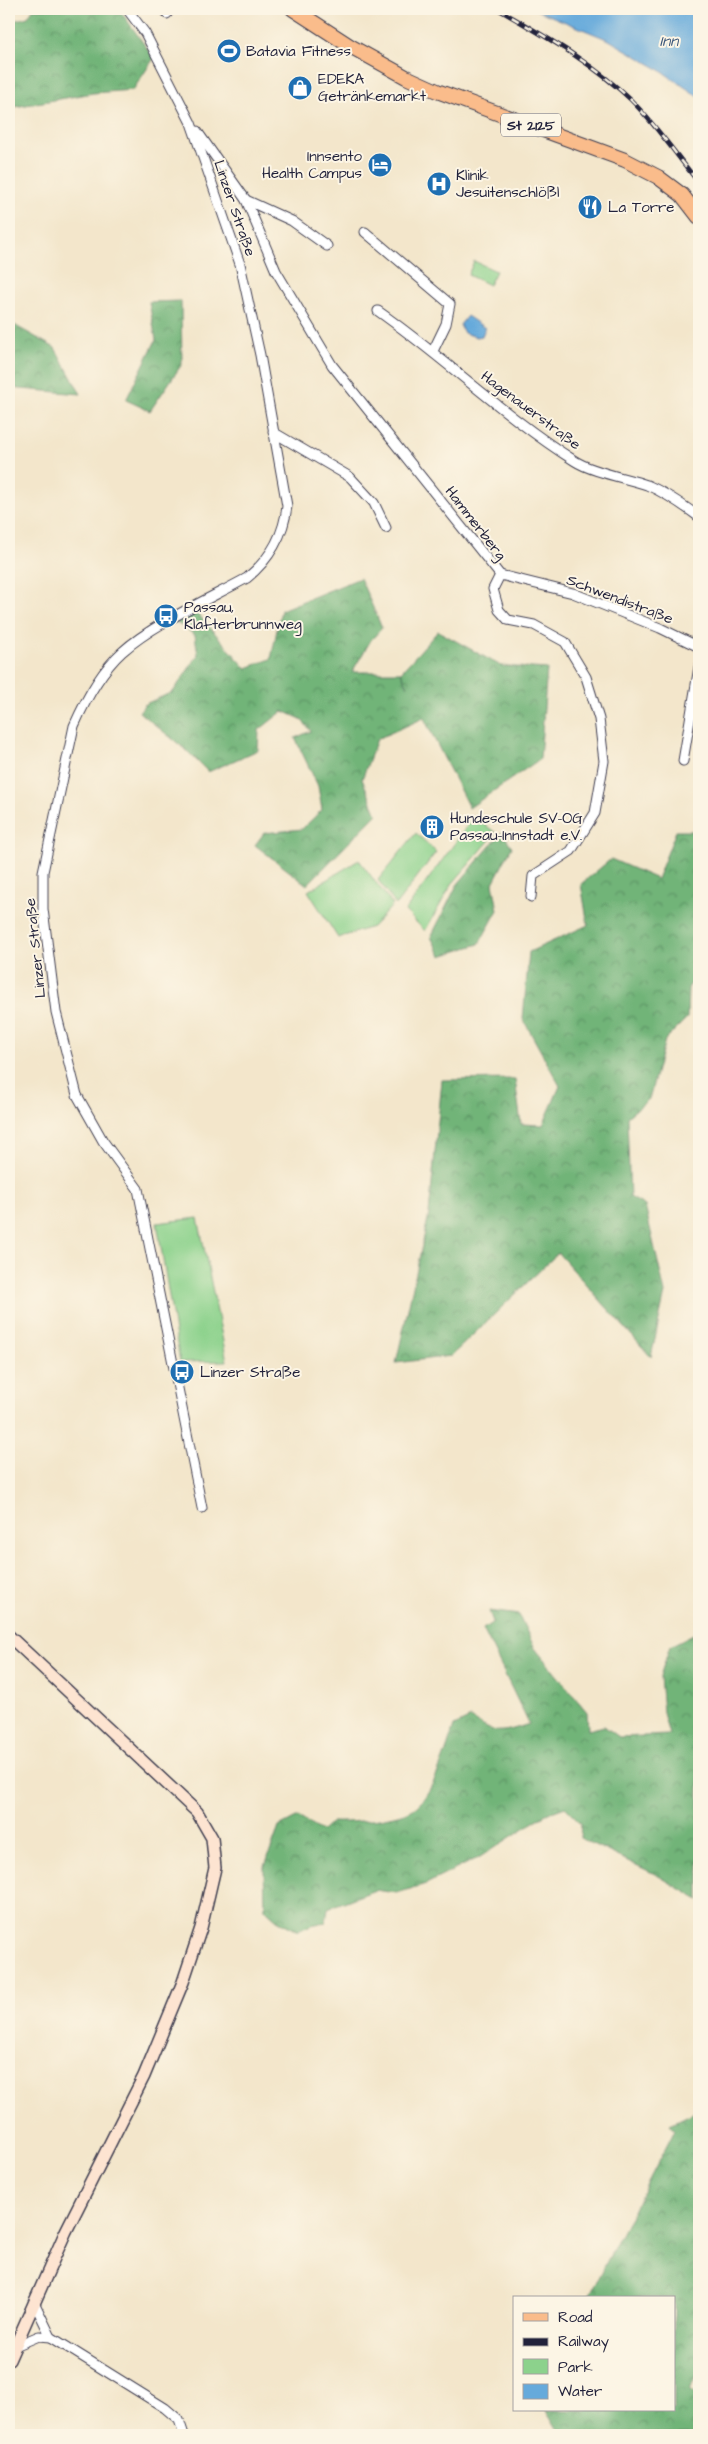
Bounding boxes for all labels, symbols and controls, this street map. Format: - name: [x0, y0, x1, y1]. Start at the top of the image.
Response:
- water label: Inn: [660, 30, 680, 52]
- sports icon: Batavia Fitness: [216, 38, 242, 64]
- place label: Batavia Fitness: [246, 41, 352, 62]
- place label: EDEKA Getränkemarkt: [318, 69, 426, 107]
- shop icon: EDEKA Getränkemarkt: [287, 75, 313, 101]
- road number: St 2125: [501, 114, 561, 136]
- place label: Innsento Health Campus: [262, 146, 363, 184]
- hotel icon: Innsento Health Campus: [367, 152, 393, 178]
- street label: Linzer Straße: [208, 157, 261, 259]
- place label: Klinik Jesuitenschlößl: [456, 165, 559, 203]
- hospital icon: Klinik Jesuitenschlößl: [426, 171, 452, 197]
- restaurant icon: La Torre: [577, 194, 603, 220]
- place label: La Torre: [608, 197, 674, 218]
- street label: Hagenauerstraße: [476, 366, 585, 456]
- street label: Hammerberg: [439, 482, 511, 566]
- street label: Schwendistraße: [564, 569, 676, 629]
- place label: Passau, Klafterbrunnweg: [184, 597, 302, 636]
- bus stop icon: Passau, Klafterbrunnweg: [153, 603, 179, 629]
- place label: Hundeschule SV-OG Passau-Innstadt e.V.: [450, 808, 583, 846]
- building icon: Hundeschule SV-OG Passau-Innstadt e.V.: [419, 814, 445, 840]
- street label: Linzer Straße: [20, 897, 51, 999]
- bus stop icon: Linzer Straße: [169, 1359, 195, 1385]
- place label: Linzer Straße: [200, 1362, 300, 1383]
- legend: [513, 2296, 676, 2412]
- text: Road: [558, 2307, 593, 2328]
- text: Railway: [558, 2331, 609, 2353]
- text: Park: [558, 2357, 593, 2378]
- text: Water: [558, 2381, 602, 2402]

